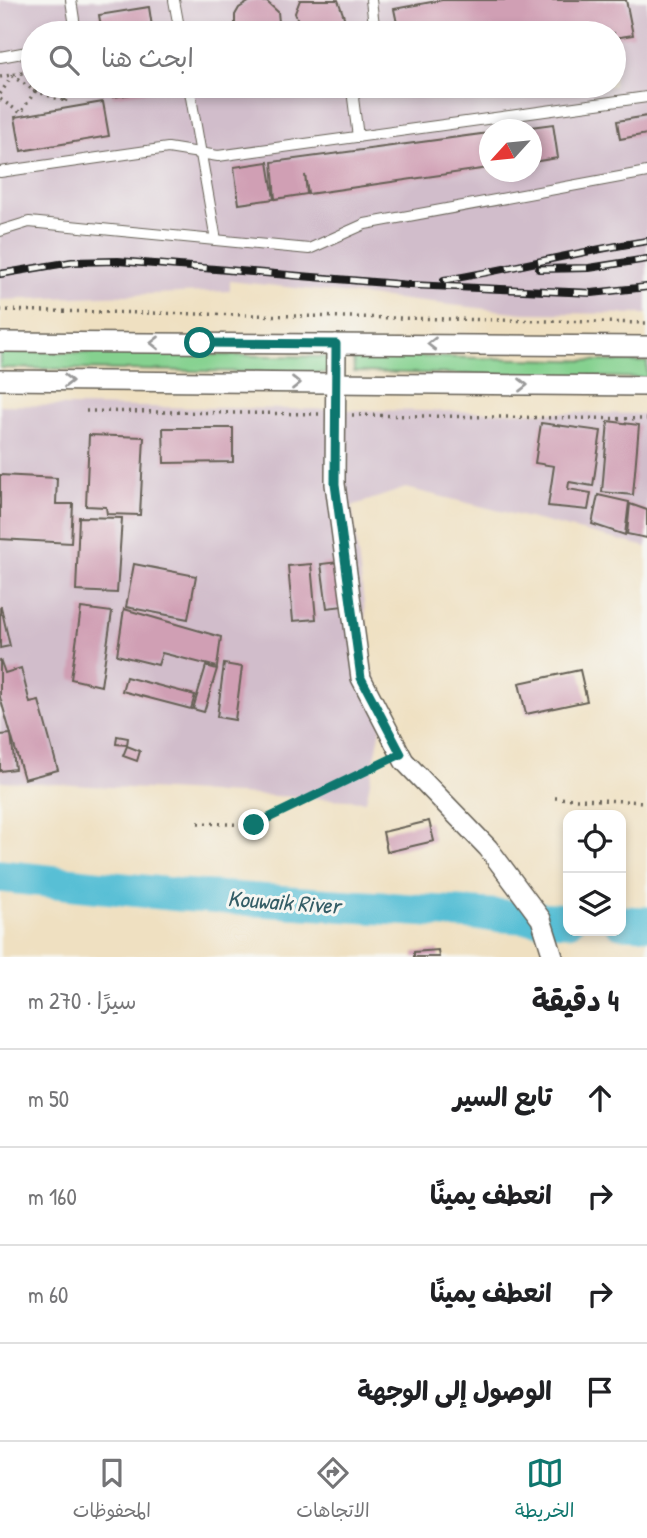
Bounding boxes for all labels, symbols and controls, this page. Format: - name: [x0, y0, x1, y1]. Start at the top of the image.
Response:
- search box: [21, 21, 626, 98]
- text: ابحث هنا: [101, 40, 194, 75]
- icon: search: [45, 41, 83, 79]
- north arrow: [479, 119, 542, 182]
- route start: [184, 327, 215, 358]
- one-way arrow: [150, 335, 160, 351]
- one-way arrow: [426, 337, 437, 352]
- one-way arrow: [63, 373, 74, 389]
- one-way arrow: [291, 375, 301, 391]
- one-way arrow: [518, 377, 529, 392]
- route end: [238, 809, 269, 840]
- map controls: [563, 810, 626, 936]
- button: locate: [563, 810, 626, 873]
- button: layers: [563, 873, 626, 936]
- water label: Kouwaik River: [227, 882, 345, 921]
- text: 4 دقيقة: [532, 980, 619, 1020]
- text: سيرًا · 270 m: [28, 985, 137, 1016]
- text: تابع السير: [453, 1079, 552, 1114]
- icon: ahead: [581, 1079, 619, 1117]
- text: 50 m: [28, 1083, 69, 1114]
- text: انعطف يمينًا: [430, 1177, 552, 1212]
- icon: right: [581, 1177, 619, 1215]
- text: 160 m: [28, 1181, 77, 1212]
- text: انعطف يمينًا: [430, 1275, 552, 1310]
- icon: right: [581, 1275, 619, 1313]
- text: 60 m: [28, 1279, 68, 1310]
- text: الوصول إلى الوجهة: [357, 1373, 552, 1408]
- icon: arrive: [581, 1373, 619, 1411]
- tab: المحفوظات: [73, 1454, 151, 1527]
- tab: الاتجاهات: [296, 1454, 370, 1527]
- tab: الخريطة: [515, 1454, 574, 1527]

